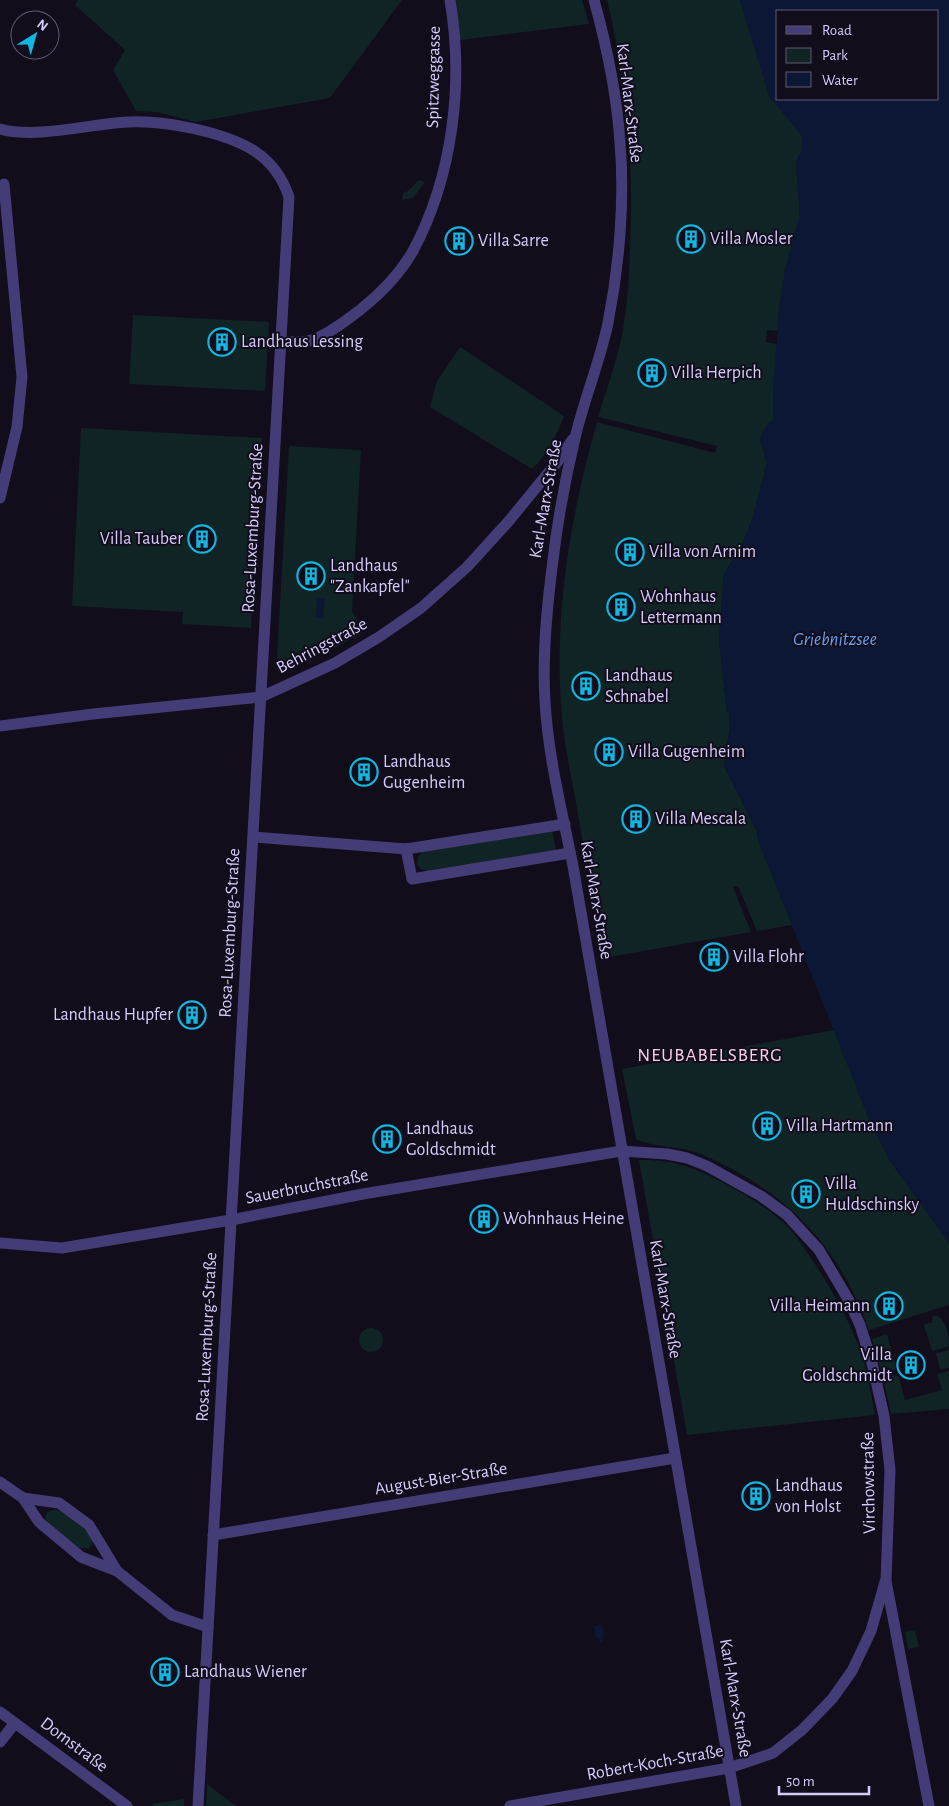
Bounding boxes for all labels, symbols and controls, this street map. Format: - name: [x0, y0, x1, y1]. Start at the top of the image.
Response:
- north arrow: [10, 10, 60, 60]
- legend: [776, 10, 939, 100]
- text: N: [34, 17, 50, 34]
- text: Road: [822, 23, 852, 38]
- street label: Spitzweggasse: [424, 26, 444, 128]
- street label: Karl-Marx-Straße: [613, 42, 645, 164]
- text: Park: [822, 48, 848, 63]
- text: Water: [822, 73, 858, 88]
- building icon: Villa Mosler: [676, 224, 706, 254]
- building icon: Villa Sarre: [444, 226, 474, 256]
- place label: Villa Mosler: [710, 230, 793, 248]
- place label: Villa Sarre: [478, 232, 549, 250]
- building icon: Landhaus Lessing: [207, 327, 237, 357]
- place label: Landhaus Lessing: [241, 333, 363, 351]
- building icon: Villa Herpich: [637, 358, 667, 388]
- place label: Villa Herpich: [671, 364, 762, 382]
- street label: Karl-Marx-Straße: [527, 438, 565, 560]
- street label: Rosa-Luxemburg-Straße: [240, 443, 266, 613]
- building icon: Villa Tauber: [187, 524, 217, 554]
- place label: Villa Tauber: [100, 530, 183, 548]
- building icon: Villa von Arnim: [615, 537, 645, 567]
- place label: Villa von Arnim: [649, 543, 756, 561]
- place label: Landhaus "Zankapfel": [330, 557, 410, 596]
- building icon: Landhaus "Zankapfel": [296, 561, 326, 591]
- place label: Wohnhaus Lettermann: [640, 588, 722, 627]
- building icon: Wohnhaus Lettermann: [606, 592, 636, 622]
- street label: Behringstraße: [274, 615, 370, 677]
- water label: Griebnitzsee: [793, 630, 877, 649]
- place label: Landhaus Schnabel: [605, 667, 673, 706]
- building icon: Landhaus Schnabel: [571, 671, 601, 701]
- building icon: Villa Gugenheim: [594, 737, 624, 767]
- place label: Villa Gugenheim: [628, 743, 745, 761]
- place label: Landhaus Gugenheim: [383, 753, 465, 792]
- building icon: Landhaus Gugenheim: [349, 757, 379, 787]
- building icon: Villa Mescala: [621, 804, 651, 834]
- place label: Villa Mescala: [655, 810, 746, 828]
- street label: Karl-Marx-Straße: [577, 839, 615, 961]
- street label: Rosa-Luxemburg-Straße: [217, 848, 243, 1018]
- building icon: Villa Flohr: [699, 942, 729, 972]
- place label: Villa Flohr: [733, 948, 804, 966]
- building icon: Landhaus Hupfer: [177, 1000, 207, 1030]
- place label: Landhaus Hupfer: [53, 1006, 173, 1024]
- district label: NEUBABELSBERG: [637, 1046, 783, 1065]
- building icon: Villa Hartmann: [752, 1111, 782, 1141]
- place label: Villa Hartmann: [786, 1117, 893, 1135]
- place label: Landhaus Goldschmidt: [406, 1120, 496, 1159]
- building icon: Landhaus Goldschmidt: [372, 1124, 402, 1154]
- street label: Sauerbruchstraße: [244, 1166, 370, 1208]
- place label: Villa Huldschinsky: [825, 1175, 920, 1214]
- building icon: Villa Huldschinsky: [791, 1179, 821, 1209]
- building icon: Wohnhaus Heine: [469, 1204, 499, 1234]
- place label: Wohnhaus Heine: [503, 1210, 624, 1228]
- street label: Karl-Marx-Straße: [646, 1238, 684, 1360]
- street label: Rosa-Luxemburg-Straße: [194, 1252, 220, 1422]
- building icon: Villa Heimann: [874, 1291, 904, 1321]
- place label: Villa Heimann: [770, 1297, 870, 1315]
- place label: Villa Goldschmidt: [802, 1346, 892, 1385]
- building icon: Villa Goldschmidt: [896, 1350, 926, 1380]
- street label: Virchowstraße: [859, 1432, 879, 1534]
- street label: August-Bier-Straße: [374, 1460, 508, 1498]
- place label: Landhaus von Holst: [775, 1477, 843, 1516]
- building icon: Landhaus von Holst: [741, 1481, 771, 1511]
- street label: Karl-Marx-Straße: [716, 1637, 754, 1759]
- building icon: Landhaus Wiener: [150, 1657, 180, 1687]
- place label: Landhaus Wiener: [184, 1663, 307, 1681]
- street label: Domstraße: [37, 1714, 111, 1776]
- street label: Robert-Koch-Straße: [585, 1742, 725, 1784]
- scale bar: [779, 1764, 869, 1796]
- text: 50 m: [786, 1774, 815, 1789]

